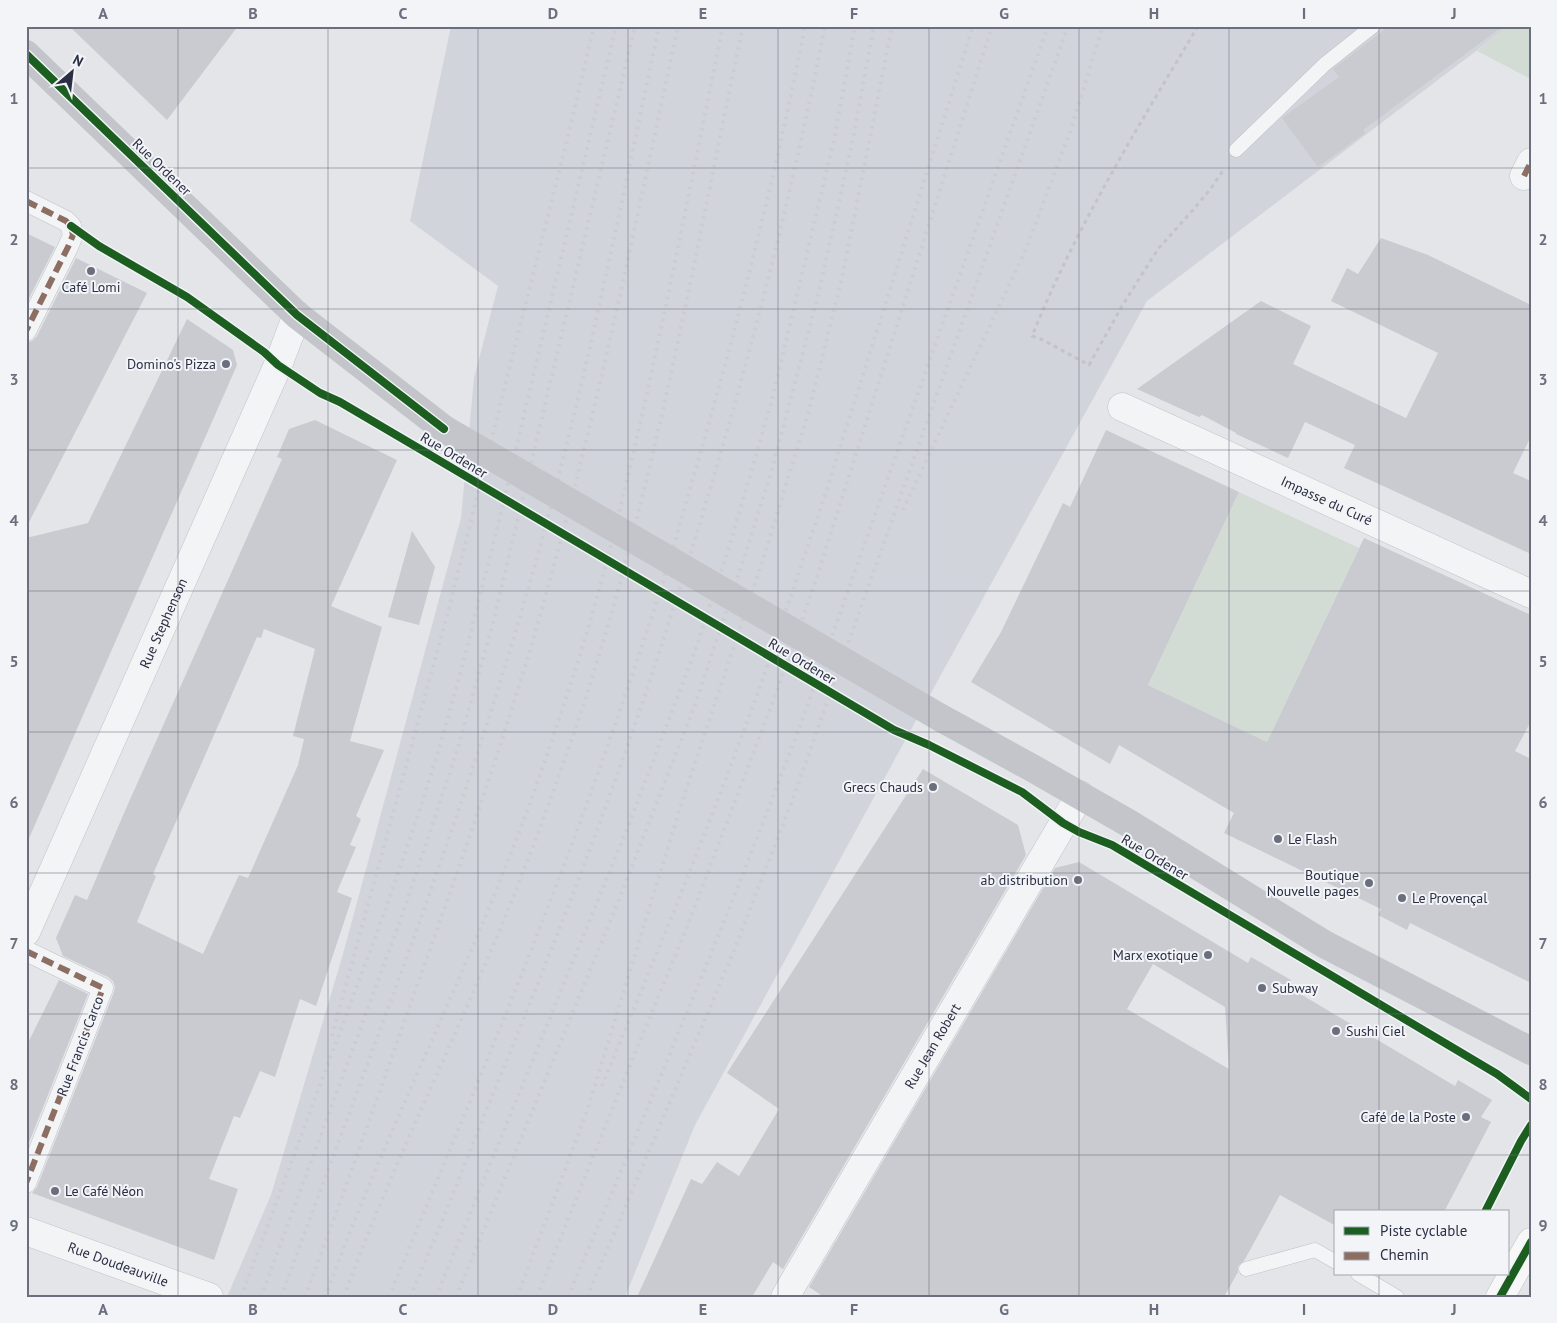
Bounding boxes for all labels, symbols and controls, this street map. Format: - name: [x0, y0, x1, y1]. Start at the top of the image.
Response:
- text: A: [98, 3, 108, 23]
- text: B: [248, 3, 258, 23]
- text: C: [399, 3, 408, 23]
- text: D: [548, 3, 558, 23]
- text: E: [699, 3, 707, 23]
- text: F: [850, 3, 858, 23]
- text: G: [999, 3, 1009, 23]
- text: H: [1149, 3, 1159, 23]
- text: I: [1302, 3, 1306, 23]
- text: J: [1450, 3, 1457, 23]
- north arrow: [48, 48, 98, 98]
- text: N: [70, 50, 86, 71]
- text: 1: [9, 88, 19, 108]
- text: 1: [1538, 88, 1548, 108]
- street label: Rue Ordener: [129, 134, 195, 200]
- text: 2: [9, 229, 19, 249]
- text: 2: [1538, 229, 1548, 249]
- marker: Café Lomi: [85, 265, 97, 277]
- place label: Café Lomi: [62, 278, 120, 296]
- place label: Domino's Pizza: [127, 355, 216, 373]
- marker: Domino's Pizza: [220, 358, 232, 370]
- text: 3: [9, 369, 19, 389]
- text: 3: [1538, 369, 1548, 389]
- street label: Rue Ordener: [417, 428, 491, 482]
- street label: Impasse du Curé: [1278, 472, 1375, 529]
- text: 4: [9, 510, 19, 530]
- text: 4: [1538, 510, 1548, 530]
- street label: Rue Stephenson: [135, 575, 191, 671]
- street label: Rue Ordener: [765, 634, 839, 688]
- text: 5: [9, 651, 19, 671]
- text: 5: [1538, 651, 1548, 671]
- place label: Grecs Chauds: [843, 778, 923, 796]
- marker: Grecs Chauds: [927, 781, 939, 793]
- text: 6: [9, 792, 19, 812]
- text: 6: [1538, 792, 1548, 812]
- street label: Rue Ordener: [1118, 830, 1192, 884]
- place label: Le Flash: [1288, 830, 1337, 848]
- marker: Le Flash: [1272, 833, 1284, 845]
- place label: Boutique Nouvelle pages: [1267, 866, 1359, 900]
- place label: ab distribution: [981, 871, 1068, 889]
- marker: ab distribution: [1072, 874, 1084, 886]
- marker: Boutique Nouvelle pages: [1363, 877, 1375, 889]
- place label: Le Provençal: [1412, 889, 1487, 907]
- marker: Le Provençal: [1396, 892, 1408, 904]
- text: 7: [9, 933, 19, 953]
- text: 7: [1538, 933, 1548, 953]
- place label: Marx exotique: [1113, 946, 1198, 964]
- marker: Marx exotique: [1202, 949, 1214, 961]
- place label: Subway: [1272, 979, 1319, 997]
- marker: Subway: [1256, 982, 1268, 994]
- street label: Rue Francis Carco: [53, 993, 107, 1099]
- street label: Rue Jean Robert: [900, 1000, 965, 1092]
- place label: Sushi Ciel: [1346, 1022, 1405, 1040]
- marker: Sushi Ciel: [1330, 1025, 1342, 1037]
- text: 8: [9, 1074, 19, 1094]
- text: 8: [1538, 1074, 1548, 1094]
- place label: Café de la Poste: [1361, 1108, 1456, 1126]
- marker: Café de la Poste: [1460, 1111, 1472, 1123]
- place label: Le Café Néon: [65, 1182, 144, 1200]
- marker: Le Café Néon: [49, 1185, 61, 1197]
- legend: [1334, 1210, 1510, 1276]
- text: 9: [9, 1215, 19, 1235]
- text: 9: [1538, 1215, 1548, 1235]
- text: Piste cyclable: [1380, 1221, 1467, 1240]
- street label: Rue Doudeauville: [65, 1238, 171, 1291]
- text: Chemin: [1380, 1245, 1429, 1264]
- text: A: [98, 1299, 108, 1319]
- text: B: [248, 1299, 258, 1319]
- text: C: [399, 1299, 408, 1319]
- text: D: [548, 1299, 558, 1319]
- text: E: [699, 1299, 707, 1319]
- text: F: [850, 1299, 858, 1319]
- text: G: [999, 1299, 1009, 1319]
- text: H: [1149, 1299, 1159, 1319]
- text: I: [1302, 1299, 1306, 1319]
- text: J: [1450, 1299, 1457, 1319]

